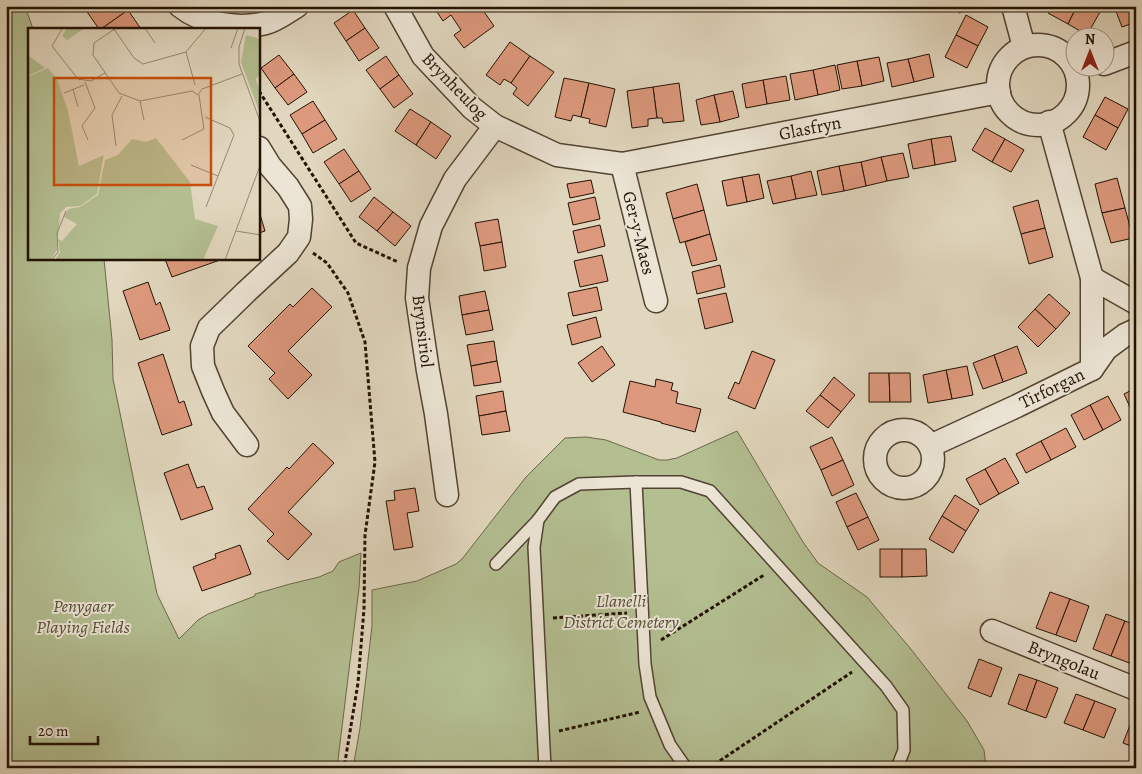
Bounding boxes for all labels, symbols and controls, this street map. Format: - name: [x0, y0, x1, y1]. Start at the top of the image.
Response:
- inset map: [28, 28, 260, 260]
- north arrow: [1064, 28, 1114, 78]
- text: N: [1085, 30, 1095, 49]
- street label: Brynheulog: [417, 47, 493, 125]
- street label: Glasfryn: [777, 110, 843, 146]
- street label: Ger-y-Maes: [617, 189, 661, 277]
- street label: Brynsiriol: [407, 293, 439, 369]
- street label: Tirforgan: [1015, 362, 1089, 414]
- park label: Llanelli District Cemetery: [563, 589, 679, 634]
- park label: Penygaer Playing Fields: [36, 594, 130, 639]
- street label: Bryngolau: [1024, 635, 1104, 685]
- scale bar: [30, 714, 98, 746]
- text: 20 m: [38, 721, 69, 741]

